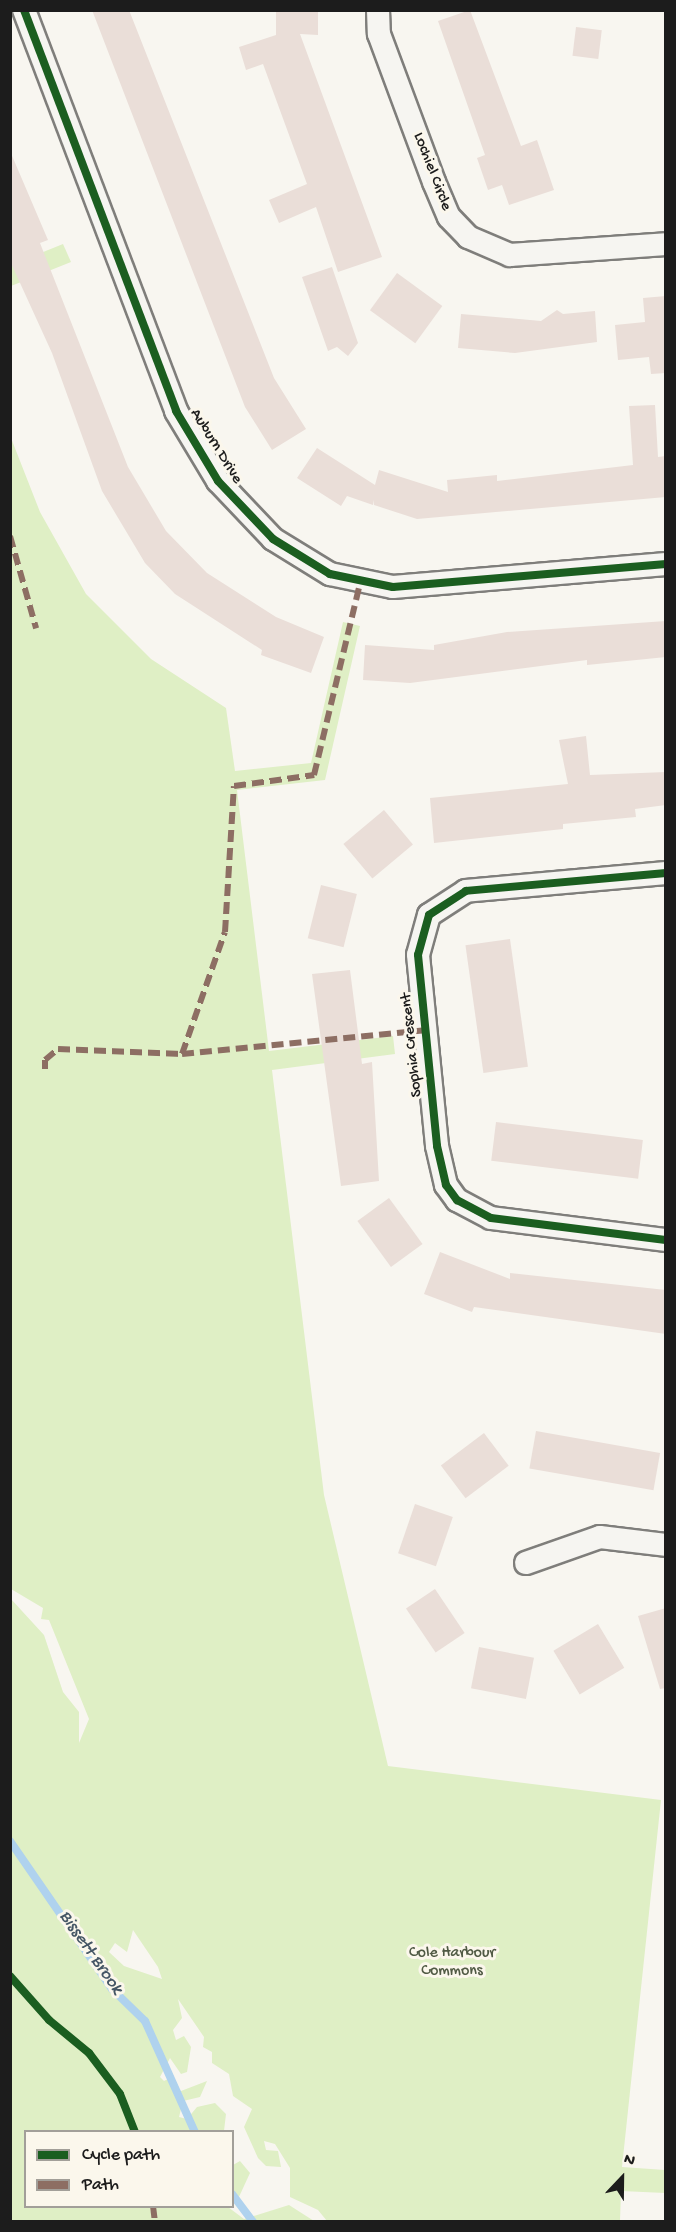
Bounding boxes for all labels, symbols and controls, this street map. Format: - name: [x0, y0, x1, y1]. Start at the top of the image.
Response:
- street label: Lochiel Circle: [407, 130, 455, 214]
- street label: Auburn Drive: [184, 406, 246, 488]
- street label: Sophia Crescent: [398, 992, 428, 1098]
- water label: Bissett Brook: [53, 1907, 127, 1999]
- park label: Cole Harbour Commons: [409, 1944, 495, 1982]
- legend: [24, 2130, 234, 2208]
- text: Cycle path: [82, 2145, 160, 2166]
- north arrow: [592, 2148, 652, 2208]
- text: N: [621, 2150, 637, 2172]
- text: Path: [82, 2175, 119, 2196]

